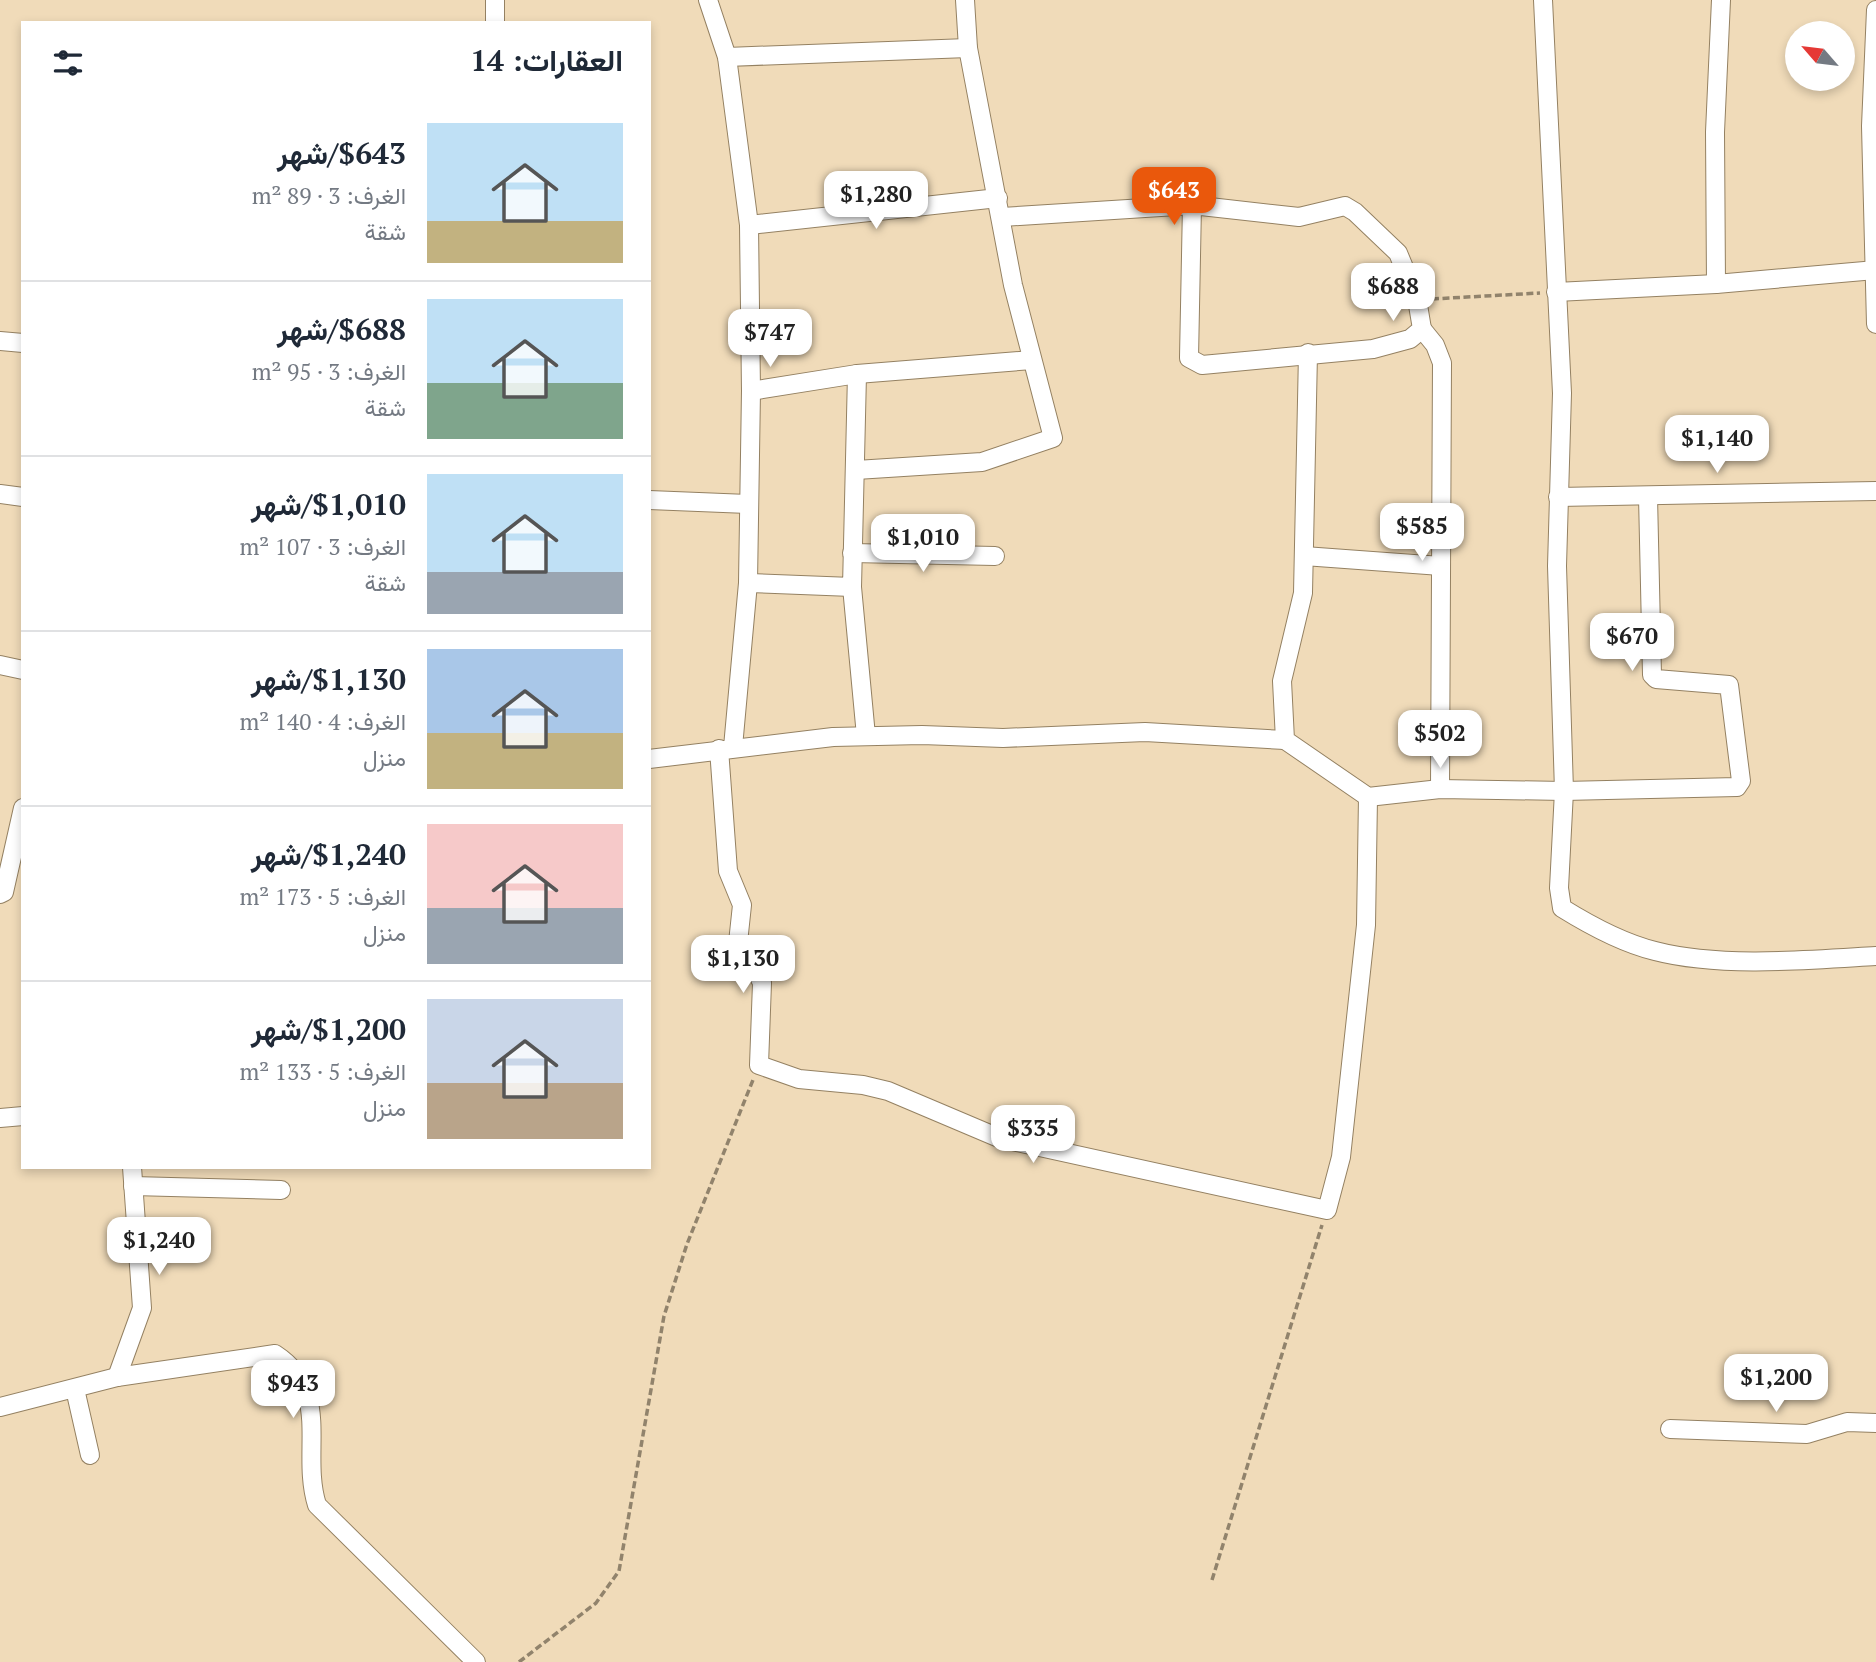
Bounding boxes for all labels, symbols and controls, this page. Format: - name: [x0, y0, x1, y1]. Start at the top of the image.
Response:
- north arrow: [1785, 21, 1855, 91]
- map controls: [1785, 21, 1855, 91]
- text: العقارات: 14: [470, 40, 623, 80]
- icon: filters: [49, 44, 87, 82]
- text: $643/شهر: [277, 133, 406, 173]
- icon: home: [483, 151, 567, 235]
- pin: $643: [1133, 168, 1215, 227]
- pin: $1,280: [819, 172, 933, 231]
- text: $643: [1148, 174, 1200, 205]
- text: $1,280: [840, 178, 912, 209]
- text: الغرف: 3 · 89 m²: [252, 180, 406, 211]
- text: شقة: [364, 216, 406, 247]
- pin: $688: [1352, 264, 1434, 323]
- text: $688: [1367, 270, 1419, 301]
- text: $688/شهر: [277, 309, 406, 349]
- pin: $747: [729, 310, 811, 369]
- text: $747: [744, 316, 796, 347]
- icon: home: [483, 327, 567, 411]
- text: الغرف: 3 · 95 m²: [252, 356, 406, 387]
- text: شقة: [364, 392, 406, 423]
- pin: $1,140: [1660, 416, 1774, 475]
- text: $1,140: [1681, 422, 1753, 453]
- text: $1,010/شهر: [251, 484, 406, 524]
- icon: home: [483, 502, 567, 586]
- pin: $585: [1381, 504, 1463, 563]
- text: $585: [1396, 510, 1448, 541]
- pin: $1,010: [866, 514, 980, 574]
- text: $1,010: [887, 521, 959, 552]
- text: الغرف: 3 · 107 m²: [239, 531, 406, 562]
- text: شقة: [364, 567, 406, 598]
- pin: $670: [1591, 614, 1673, 673]
- text: $670: [1606, 620, 1658, 651]
- text: $1,130/شهر: [251, 659, 406, 699]
- icon: home: [483, 677, 567, 761]
- text: الغرف: 4 · 140 m²: [239, 706, 406, 737]
- pin: $502: [1399, 710, 1481, 770]
- text: $502: [1414, 717, 1466, 748]
- text: منزل: [363, 742, 406, 773]
- text: $1,240/شهر: [251, 834, 406, 874]
- icon: home: [483, 852, 567, 936]
- text: الغرف: 5 · 173 m²: [239, 881, 406, 912]
- text: منزل: [363, 917, 406, 948]
- pin: $1,130: [686, 936, 800, 995]
- text: $1,130: [707, 942, 779, 973]
- text: $1,200/شهر: [251, 1009, 406, 1049]
- icon: home: [483, 1027, 567, 1111]
- text: الغرف: 5 · 133 m²: [239, 1056, 406, 1087]
- text: منزل: [363, 1092, 406, 1123]
- pin: $335: [992, 1106, 1074, 1165]
- text: $335: [1007, 1112, 1059, 1143]
- pin: $1,240: [102, 1218, 216, 1277]
- text: $1,240: [123, 1224, 195, 1255]
- pin: $1,200: [1719, 1354, 1833, 1414]
- pin: $943: [252, 1360, 334, 1420]
- text: $1,200: [1740, 1361, 1812, 1392]
- text: $943: [267, 1367, 319, 1398]

